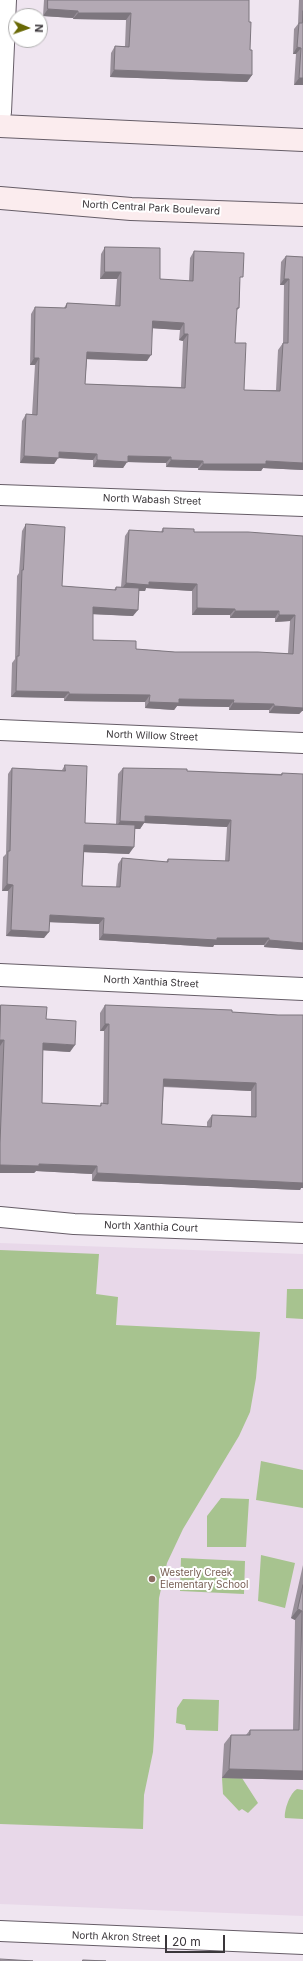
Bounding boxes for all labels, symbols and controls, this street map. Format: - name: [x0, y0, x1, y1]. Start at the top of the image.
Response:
- north arrow: [8, 8, 48, 48]
- text: N: [32, 24, 46, 33]
- street label: North Central Park Boulevard: [82, 198, 220, 218]
- street label: North Wabash Street: [103, 492, 201, 508]
- street label: North Willow Street: [106, 728, 198, 744]
- street label: North Xanthia Street: [103, 974, 199, 990]
- street label: North Xanthia Court: [104, 1219, 198, 1235]
- place label: Westerly Creek Elementary School: [160, 1567, 249, 1590]
- marker: Westerly Creek Elementary School: [147, 1574, 157, 1584]
- scale bar: [167, 1927, 227, 1953]
- street label: North Akron Street: [72, 1929, 160, 1945]
- text: 20 m: [172, 1934, 201, 1949]

